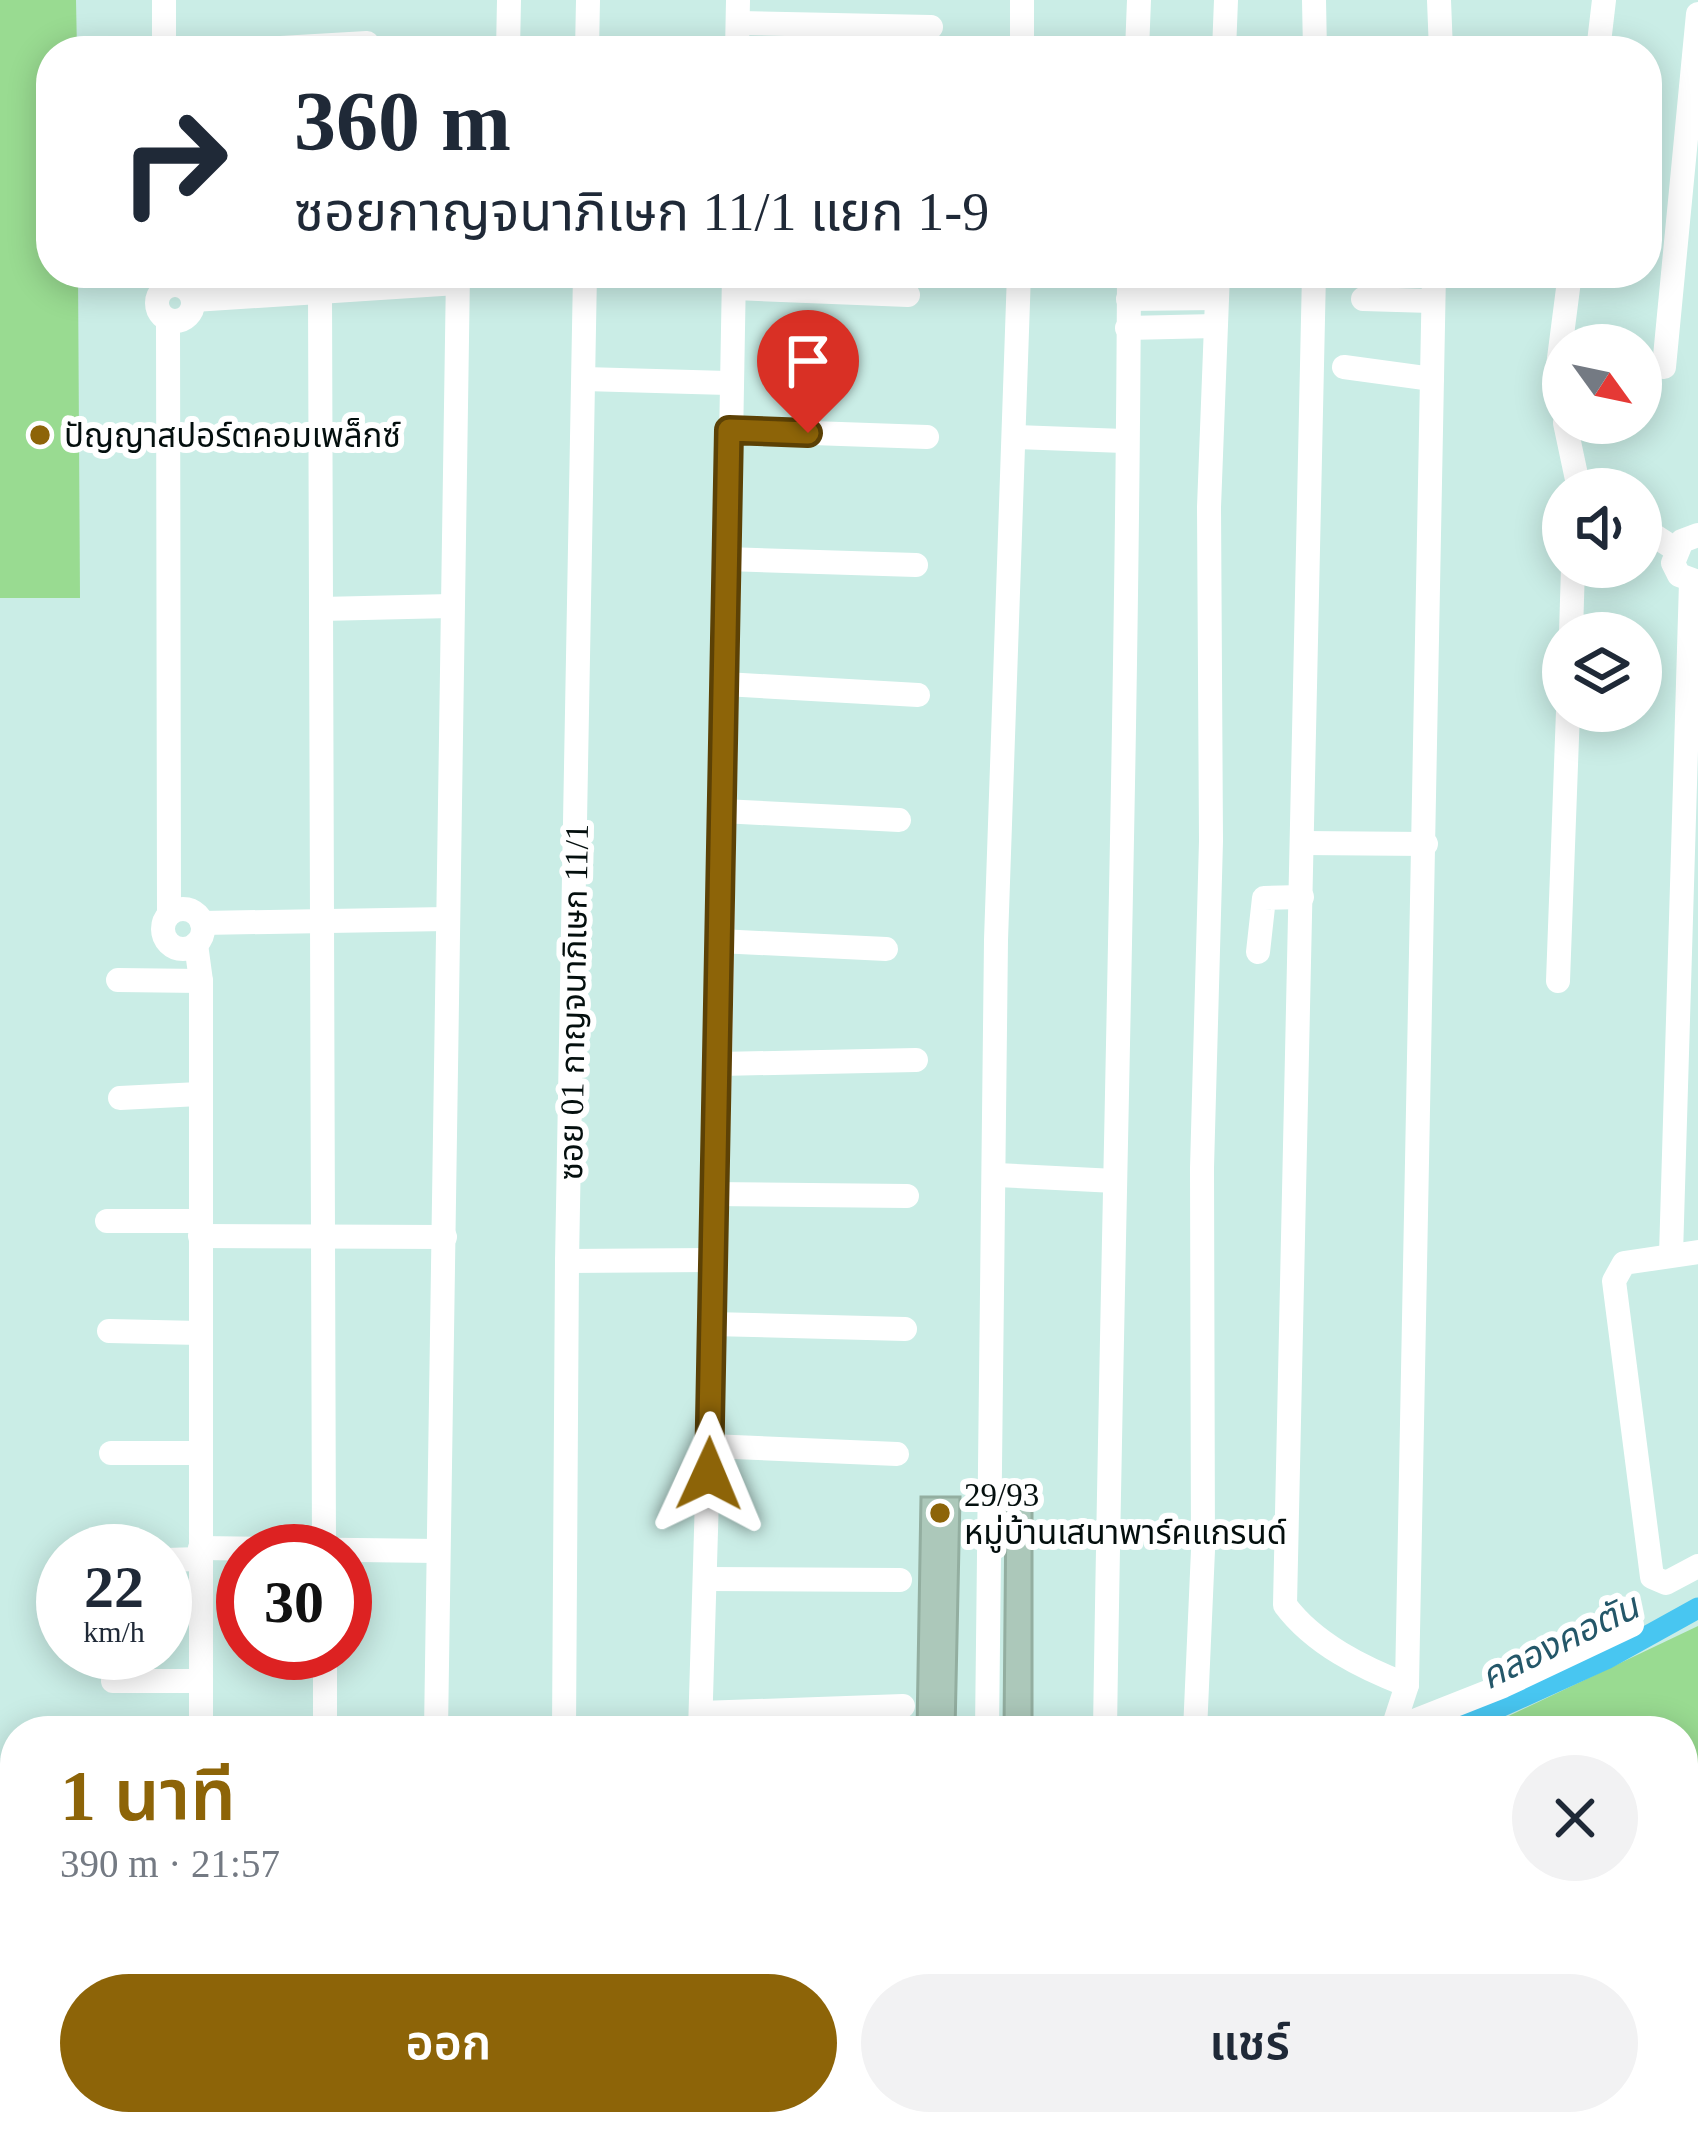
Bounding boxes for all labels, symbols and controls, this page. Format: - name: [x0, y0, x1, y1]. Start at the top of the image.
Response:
- text: 360 m: [294, 75, 511, 168]
- icon: right: [96, 84, 252, 240]
- text: ซอยกาญจนาภิเษก 11/1 แยก 1-9: [294, 182, 989, 242]
- pin: [757, 310, 859, 433]
- north arrow: [1542, 324, 1662, 444]
- map controls: [1542, 324, 1662, 732]
- icon: arrive: [775, 328, 841, 394]
- place label: ปัญญาสปอร์ตคอมเพล็กซ์: [64, 418, 402, 454]
- marker: ปัญญาสปอร์ตคอมเพล็กซ์: [27, 422, 53, 448]
- button: sound: [1542, 468, 1662, 588]
- button: layers: [1542, 612, 1662, 732]
- street label: ซอย 01 กาญจนาภิเษก 11/1: [553, 823, 595, 1181]
- position arrow: [646, 1411, 772, 1537]
- place label: 29/93 หมู่บ้านเสนาพาร์คแกรนด์: [964, 1477, 1287, 1553]
- marker: 29/93 หมู่บ้านเสนาพาร์คแกรนด์: [927, 1500, 953, 1526]
- speed limit sign: 30: [216, 1524, 372, 1680]
- text: 22: [84, 1554, 144, 1620]
- water label: คลองคอตัน: [1474, 1586, 1647, 1697]
- text: km/h: [83, 1615, 145, 1648]
- button: close: [1512, 1755, 1638, 1881]
- text: 1 นาที: [60, 1756, 236, 1836]
- text: 390 m · 21:57: [60, 1842, 280, 1885]
- button: ออก: [60, 1974, 837, 2112]
- button: แชร์: [861, 1974, 1638, 2112]

